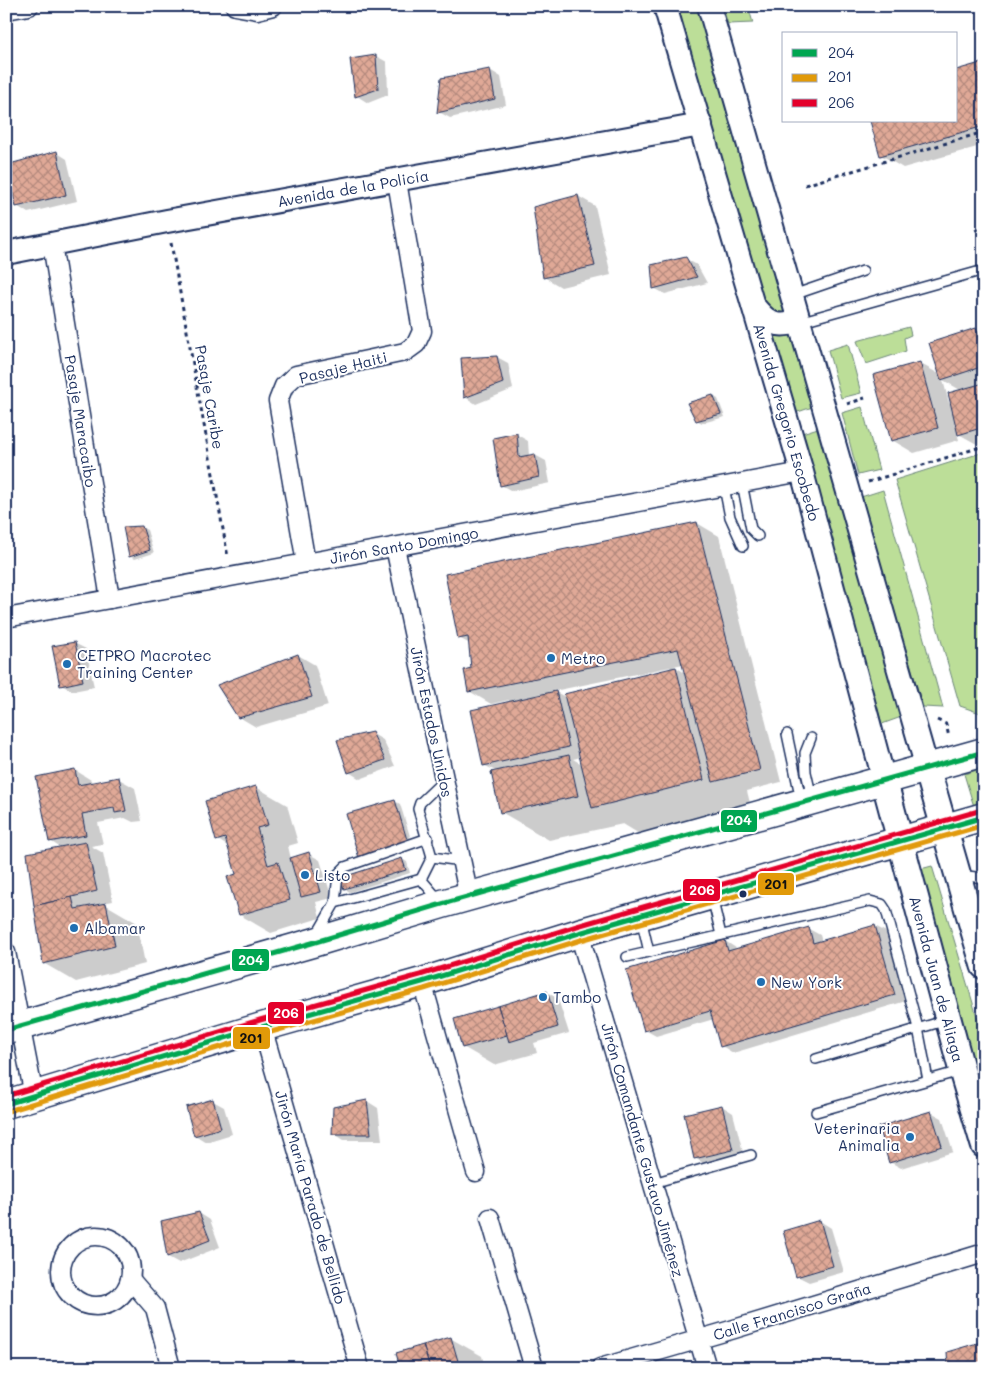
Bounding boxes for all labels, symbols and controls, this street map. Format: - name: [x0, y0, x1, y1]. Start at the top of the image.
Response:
- legend: [782, 32, 958, 122]
- text: 204: [828, 42, 855, 62]
- text: 201: [828, 66, 852, 86]
- text: 206: [828, 92, 855, 112]
- street label: Avenida de la Policía: [276, 165, 430, 211]
- street label: Avenida Gregorio Escobedo: [749, 321, 825, 523]
- street label: Pasaje Caribe: [191, 343, 229, 451]
- street label: Pasaje Haiti: [297, 346, 389, 388]
- street label: Pasaje Maracaibo: [61, 353, 101, 489]
- street label: Jirón Santo Domingo: [328, 522, 480, 568]
- place label: CETPRO Macrotec Training Center: [77, 645, 212, 682]
- street label: Jirón Estados Unidos: [406, 645, 458, 799]
- place label: Metro: [561, 648, 605, 668]
- marker: Metro: [545, 652, 557, 664]
- marker: CETPRO Macrotec Training Center: [61, 658, 73, 670]
- line badge: 204: [720, 809, 758, 833]
- text: 204: [726, 810, 752, 829]
- place label: Listo: [315, 865, 350, 885]
- marker: Listo: [299, 869, 311, 881]
- line badge: 201: [757, 872, 795, 896]
- text: 201: [764, 874, 788, 893]
- line badge: 206: [682, 878, 721, 902]
- text: 206: [689, 880, 715, 899]
- unlabelled marker: [738, 889, 748, 899]
- street label: Avenida Juan de Aliaga: [905, 894, 969, 1064]
- place label: Albamar: [84, 918, 146, 938]
- marker: Albamar: [68, 922, 80, 934]
- line badge: 204: [231, 948, 270, 972]
- text: 204: [238, 950, 264, 969]
- place label: New York: [771, 972, 842, 992]
- marker: New York: [755, 976, 767, 988]
- place label: Tambo: [553, 987, 601, 1007]
- marker: Tambo: [537, 991, 549, 1003]
- line badge: 206: [267, 1001, 305, 1025]
- text: 206: [273, 1003, 299, 1022]
- street label: Jirón Comandante Gustavo Jiménez: [597, 1021, 689, 1279]
- line badge: 201: [232, 1026, 271, 1050]
- text: 201: [239, 1028, 263, 1047]
- street label: Jirón María Parado de Bellido: [271, 1088, 351, 1306]
- place label: Veterinaria Animalia: [814, 1118, 900, 1155]
- marker: Veterinaria Animalia: [904, 1131, 916, 1143]
- street label: Calle Francisco Graña: [711, 1277, 873, 1345]

